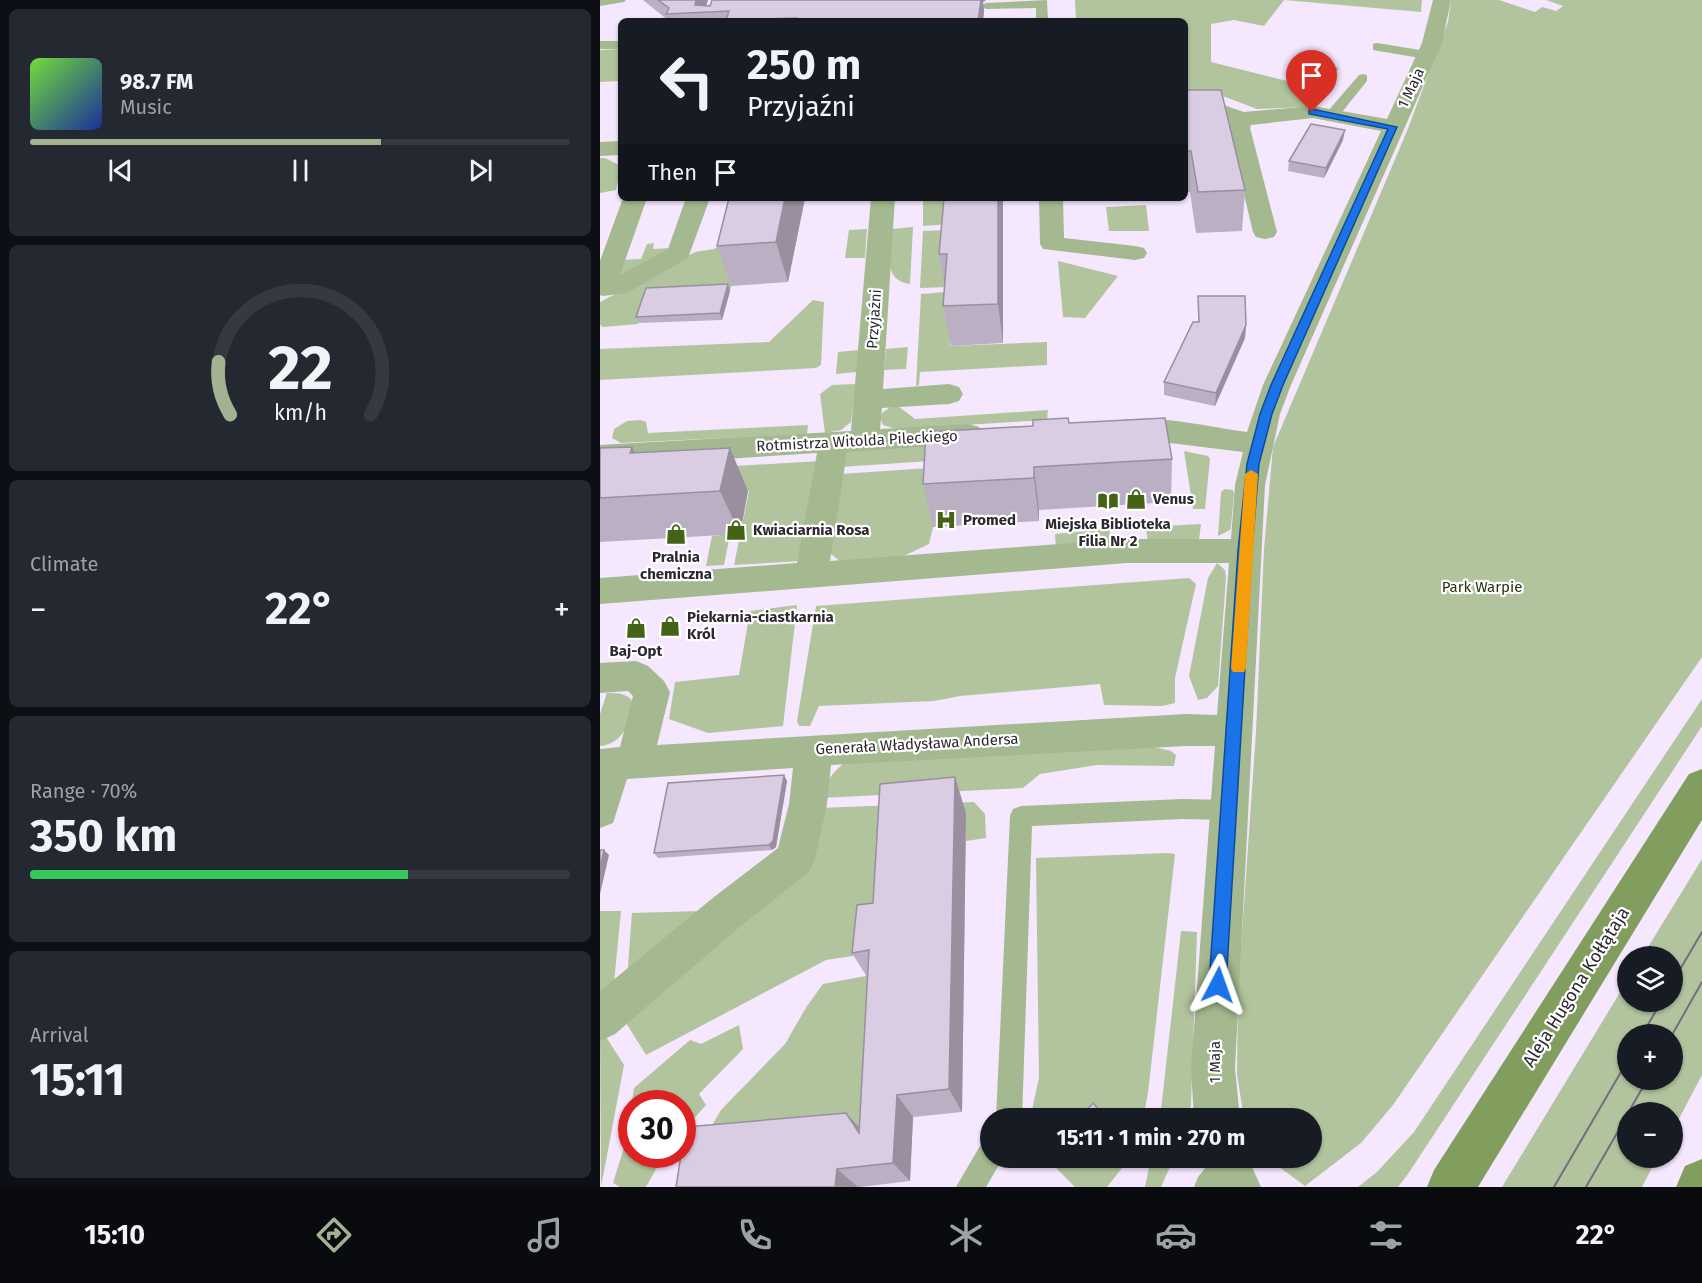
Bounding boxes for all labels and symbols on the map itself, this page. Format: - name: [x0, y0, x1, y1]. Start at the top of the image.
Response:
- pin: [1286, 50, 1337, 112]
- street label: 1 Maja: [1394, 65, 1428, 111]
- street label: Przyjaźni: [863, 288, 885, 350]
- street label: Rotmistrza Witolda Pileckiego: [756, 427, 958, 455]
- shop icon: Venus: [1124, 487, 1148, 511]
- library icon: Miejska Biblioteka Filia Nr 2: [1096, 489, 1120, 513]
- place label: Venus: [1152, 490, 1194, 508]
- hospital icon: Promed: [934, 508, 958, 532]
- place label: Promed: [963, 511, 1016, 529]
- place label: Miejska Biblioteka Filia Nr 2: [1045, 515, 1171, 550]
- shop icon: Kwiaciarnia Rosa: [724, 518, 748, 542]
- place label: Kwiaciarnia Rosa: [753, 521, 869, 539]
- shop icon: Pralnia chemiczna: [664, 522, 688, 546]
- place label: Pralnia chemiczna: [640, 548, 712, 583]
- park label: Park Warpie: [1442, 578, 1522, 596]
- place label: Piekarnia-ciastkarnia Król: [687, 608, 834, 643]
- shop icon: Piekarnia-ciastkarnia Król: [658, 614, 682, 638]
- shop icon: Baj-Opt: [624, 616, 648, 640]
- place label: Baj-Opt: [610, 642, 663, 660]
- street label: Generała Władysława Andersa: [815, 730, 1019, 758]
- street label: Aleja Hugona Kołłątaja: [1518, 903, 1634, 1071]
- position arrow: [1186, 953, 1250, 1017]
- street label: 1 Maja: [1206, 1041, 1224, 1083]
- speed limit sign: 30: [618, 1090, 696, 1168]

